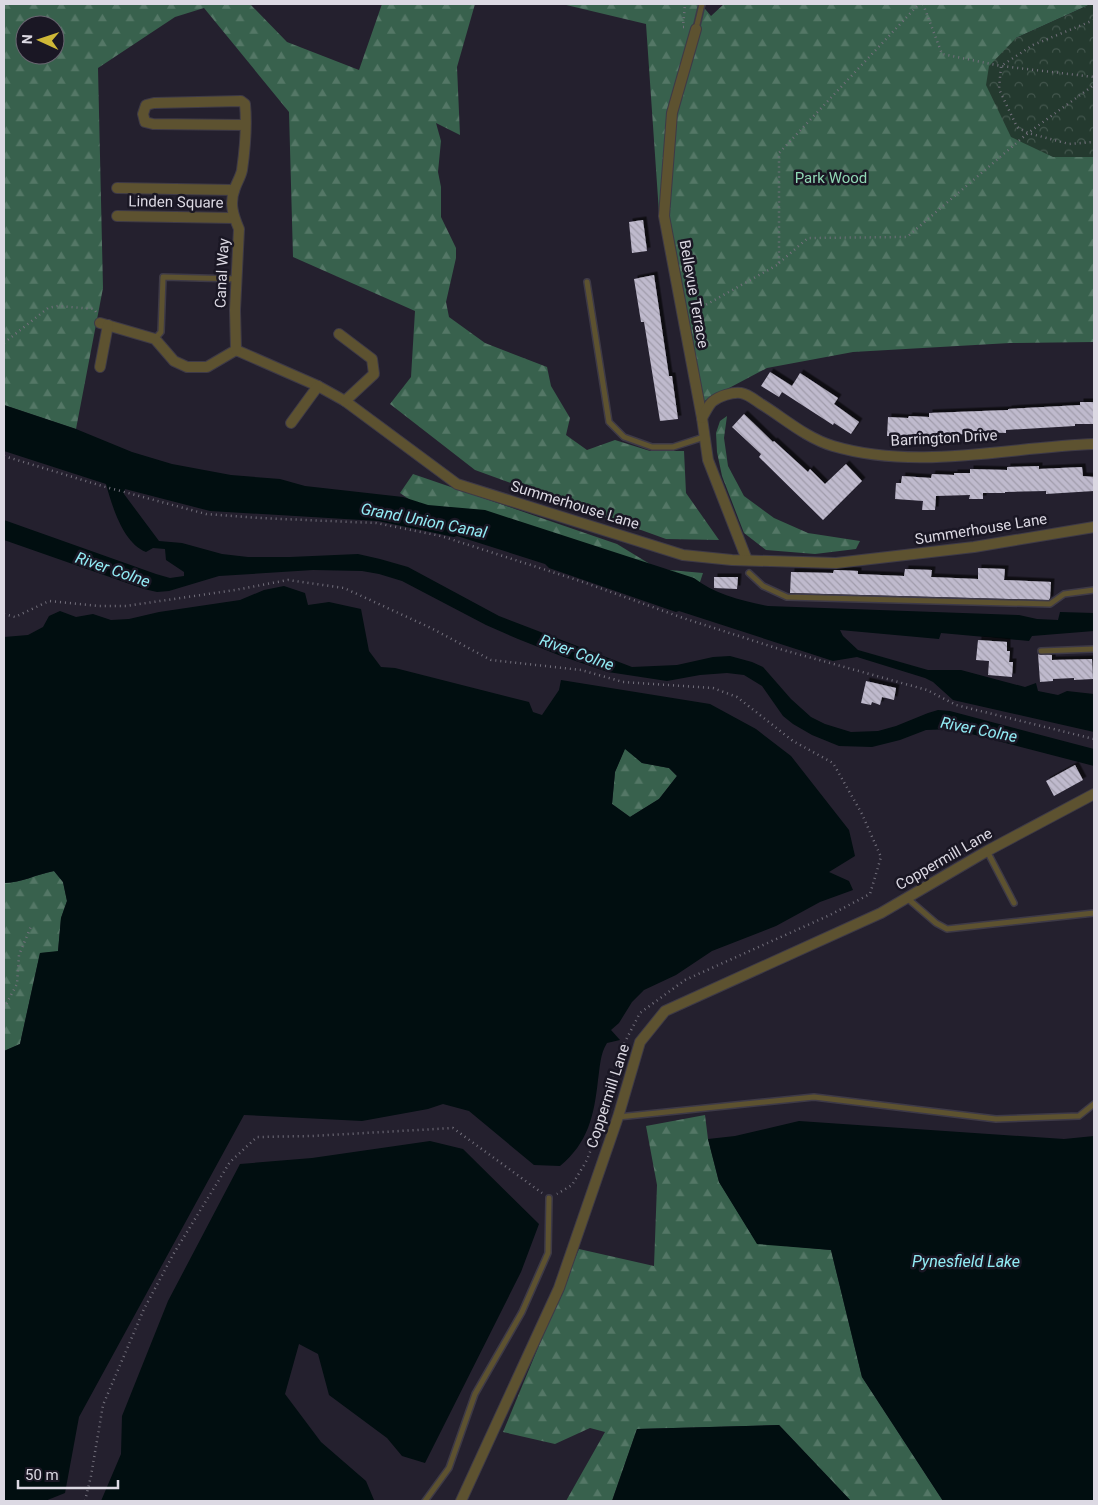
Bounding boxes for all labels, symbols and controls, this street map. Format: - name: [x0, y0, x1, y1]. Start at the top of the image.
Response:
- north arrow: [15, 15, 65, 65]
- text: N: [19, 34, 35, 45]
- park label: Park Wood: [795, 169, 867, 187]
- street label: Linden Square: [128, 192, 224, 212]
- street label: Canal Way: [211, 238, 233, 308]
- street label: Bellevue Terrace: [676, 239, 712, 349]
- street label: Barrington Drive: [890, 426, 998, 450]
- street label: Summerhouse Lane: [509, 477, 642, 533]
- water label: Grand Union Canal: [359, 499, 489, 542]
- street label: Summerhouse Lane: [914, 510, 1048, 548]
- water label: River Colne: [73, 548, 153, 591]
- water label: River Colne: [537, 630, 617, 675]
- water label: River Colne: [939, 713, 1019, 746]
- street label: Coppermill Lane: [893, 824, 996, 894]
- street label: Coppermill Lane: [583, 1042, 633, 1150]
- water label: Pynesfield Lake: [912, 1252, 1020, 1271]
- scale bar: [18, 1458, 118, 1490]
- text: 50 m: [25, 1466, 59, 1484]

